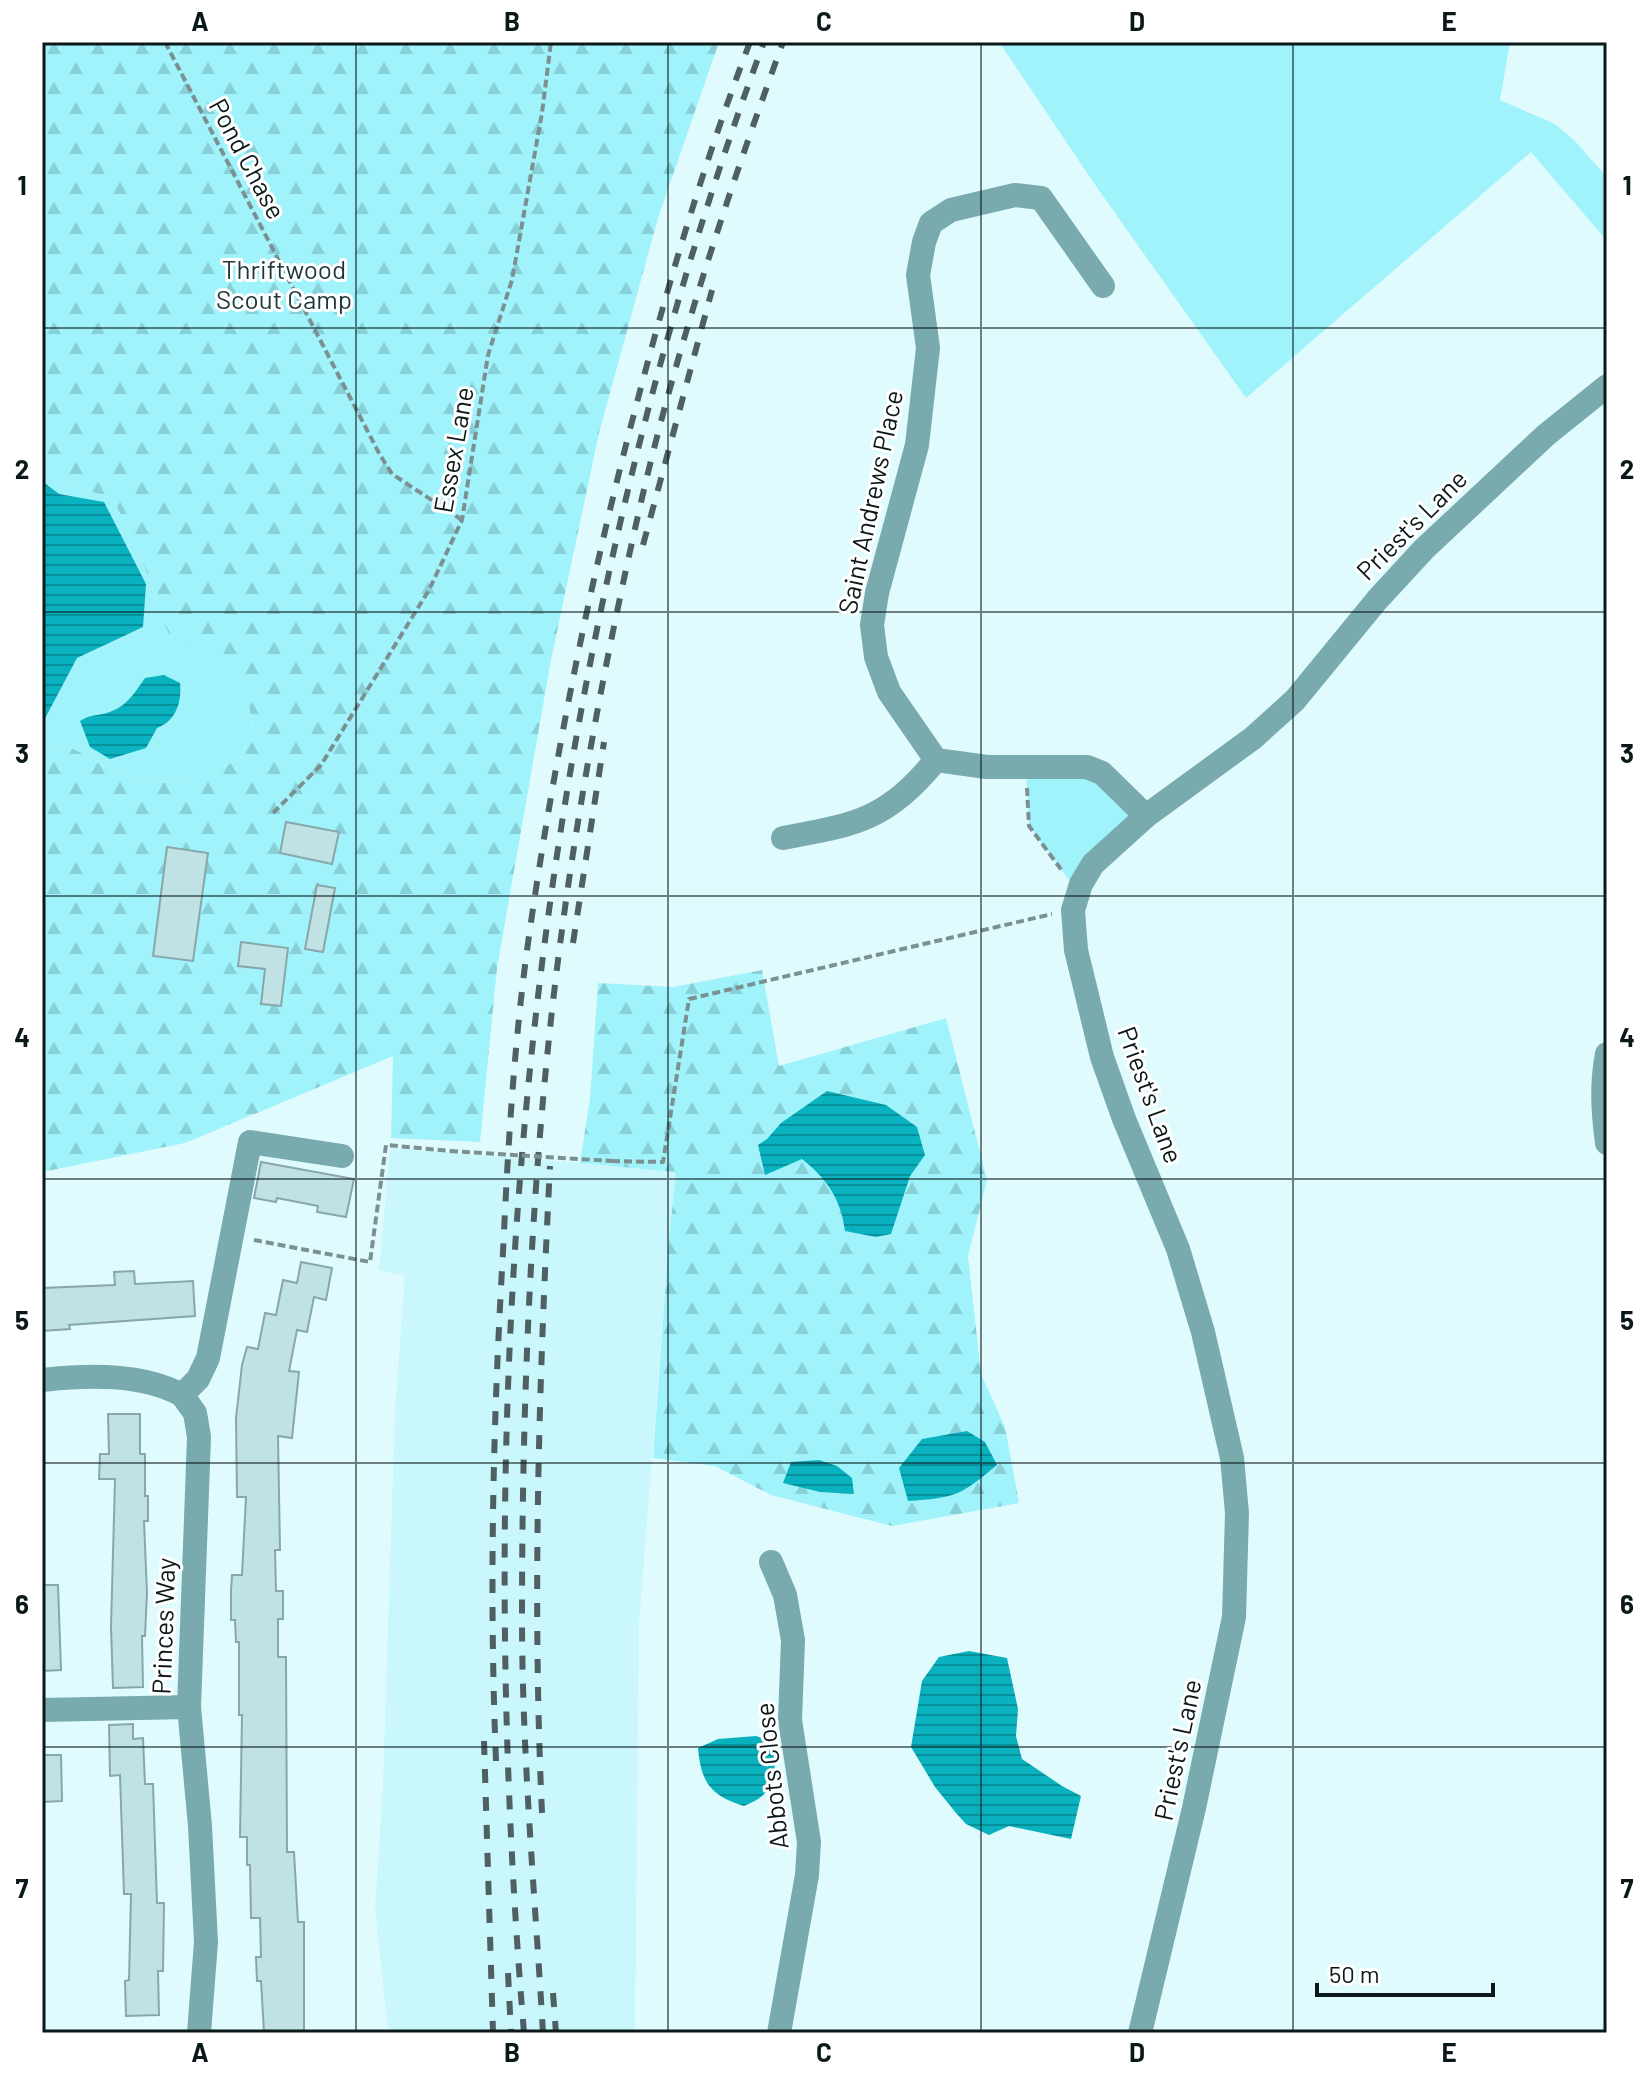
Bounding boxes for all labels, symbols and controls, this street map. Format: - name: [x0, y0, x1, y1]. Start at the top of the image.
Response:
- text: A: [191, 5, 209, 36]
- text: B: [504, 5, 520, 36]
- text: C: [816, 5, 832, 36]
- text: D: [1129, 5, 1145, 36]
- text: E: [1441, 5, 1457, 36]
- street label: Pond Chase: [204, 93, 293, 224]
- text: 1: [17, 169, 27, 200]
- text: 1: [1622, 169, 1632, 200]
- park label: Thriftwood Scout Camp: [216, 253, 352, 314]
- street label: Essex Lane: [426, 384, 479, 515]
- street label: Saint Andrews Place: [831, 387, 908, 616]
- text: 2: [15, 453, 29, 484]
- text: 2: [1620, 453, 1634, 484]
- street label: Priest's Lane: [1349, 462, 1473, 586]
- text: 3: [15, 737, 29, 768]
- text: 3: [1620, 737, 1634, 768]
- text: 4: [14, 1021, 30, 1052]
- text: 4: [1619, 1021, 1635, 1052]
- street label: Priest's Lane: [1112, 1022, 1190, 1167]
- text: 5: [15, 1304, 29, 1335]
- text: 5: [1620, 1304, 1634, 1335]
- street label: Princes Way: [145, 1557, 180, 1695]
- text: 6: [15, 1588, 29, 1619]
- text: 6: [1620, 1588, 1634, 1619]
- street label: Priest's Lane: [1146, 1676, 1207, 1823]
- street label: Abbots Close: [747, 1701, 794, 1851]
- text: 7: [16, 1872, 29, 1903]
- text: 7: [1621, 1872, 1634, 1903]
- scale bar: [1317, 1947, 1493, 1997]
- text: 50 m: [1329, 1959, 1380, 1988]
- text: A: [191, 2036, 209, 2067]
- text: B: [504, 2036, 520, 2067]
- text: C: [816, 2036, 832, 2067]
- text: D: [1129, 2036, 1145, 2067]
- text: E: [1441, 2036, 1457, 2067]

